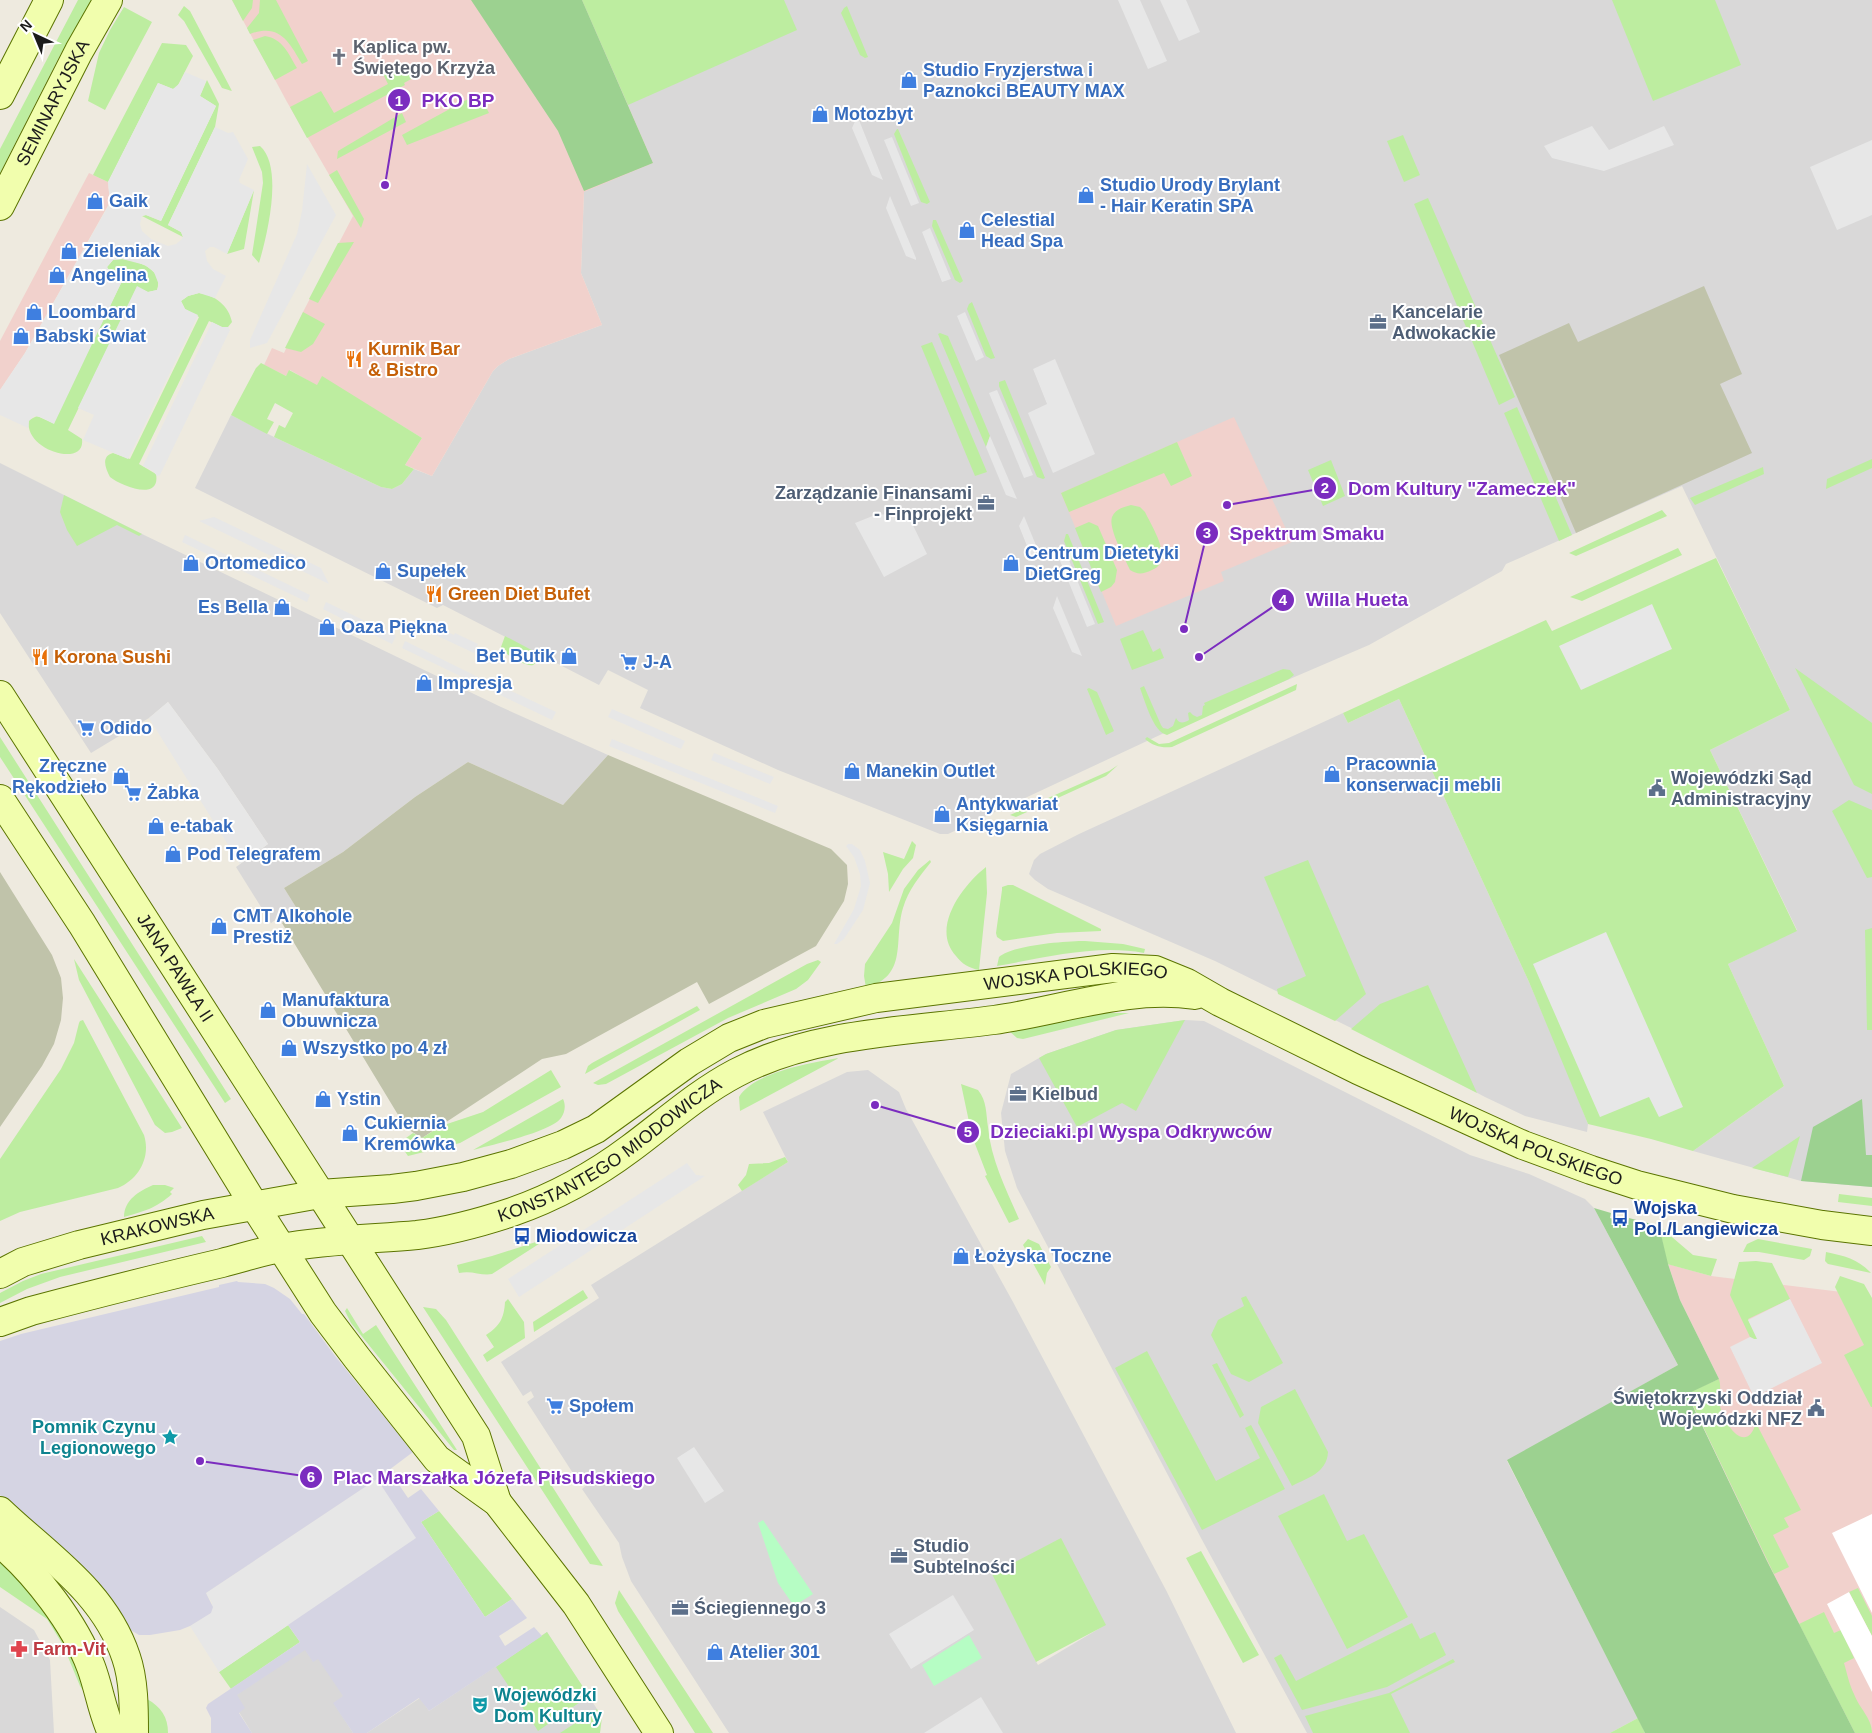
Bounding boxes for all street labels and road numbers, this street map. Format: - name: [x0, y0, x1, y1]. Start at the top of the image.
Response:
- street label: SEMINARYJSKA: [12, 36, 93, 169]
- street label: JANA PAWŁA II: [133, 910, 217, 1026]
- street label: WOJSKA POLSKIEGO: [982, 958, 1171, 994]
- street label: KONSTANTEGO MIODOWICZA: [495, 1074, 725, 1226]
- street label: WOJSKA POLSKIEGO: [1446, 1103, 1625, 1190]
- street label: KRAKOWSKA: [98, 1203, 216, 1249]

